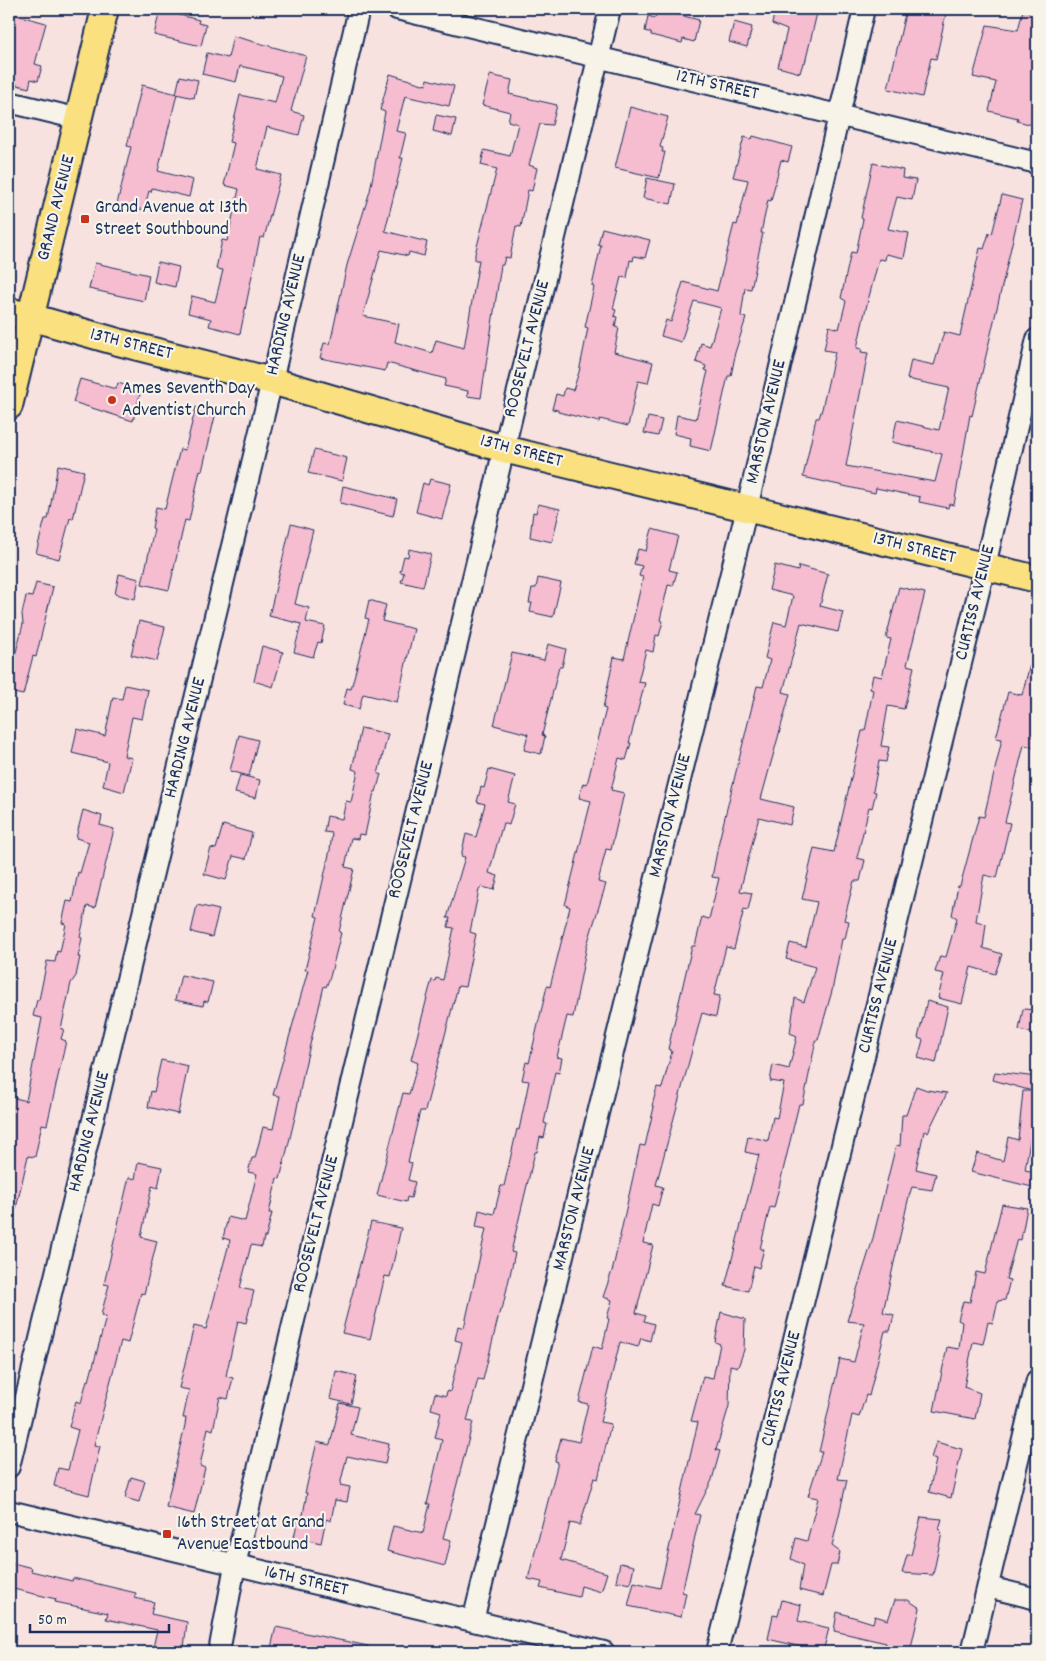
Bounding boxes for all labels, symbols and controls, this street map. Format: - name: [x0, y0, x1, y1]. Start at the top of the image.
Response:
- street label: 12TH STREET: [673, 63, 761, 109]
- street label: GRAND AVENUE: [31, 152, 83, 264]
- place label: Grand Avenue at 13th Street Southbound: [95, 195, 248, 244]
- marker: Grand Avenue at 13th Street Southbound: [79, 213, 91, 225]
- street label: HARDING AVENUE: [260, 251, 314, 378]
- street label: ROOSEVELT AVENUE: [498, 277, 558, 421]
- street label: 13TH STREET: [87, 322, 176, 368]
- street label: MARSTON AVENUE: [740, 357, 794, 487]
- place label: Ames Seventh Day Adventist Church: [122, 376, 255, 425]
- marker: Ames Seventh Day Adventist Church: [106, 394, 118, 406]
- street label: 13TH STREET: [477, 428, 566, 476]
- street label: 13TH STREET: [870, 526, 959, 572]
- street label: CURTISS AVENUE: [949, 542, 1003, 663]
- street label: HARDING AVENUE: [158, 674, 214, 801]
- street label: MARSTON AVENUE: [643, 751, 700, 881]
- street label: ROOSEVELT AVENUE: [382, 758, 442, 902]
- street label: CURTISS AVENUE: [852, 935, 906, 1056]
- street label: HARDING AVENUE: [62, 1068, 118, 1195]
- street label: MARSTON AVENUE: [547, 1144, 604, 1274]
- street label: ROOSEVELT AVENUE: [287, 1152, 347, 1296]
- street label: CURTISS AVENUE: [755, 1328, 809, 1449]
- place label: 16th Street at Grand Avenue Eastbound: [177, 1510, 325, 1559]
- marker: 16th Street at Grand Avenue Eastbound: [161, 1528, 173, 1540]
- street label: 16TH STREET: [261, 1559, 351, 1605]
- scale bar: [30, 1601, 169, 1633]
- text: 50 m: [38, 1610, 67, 1632]

